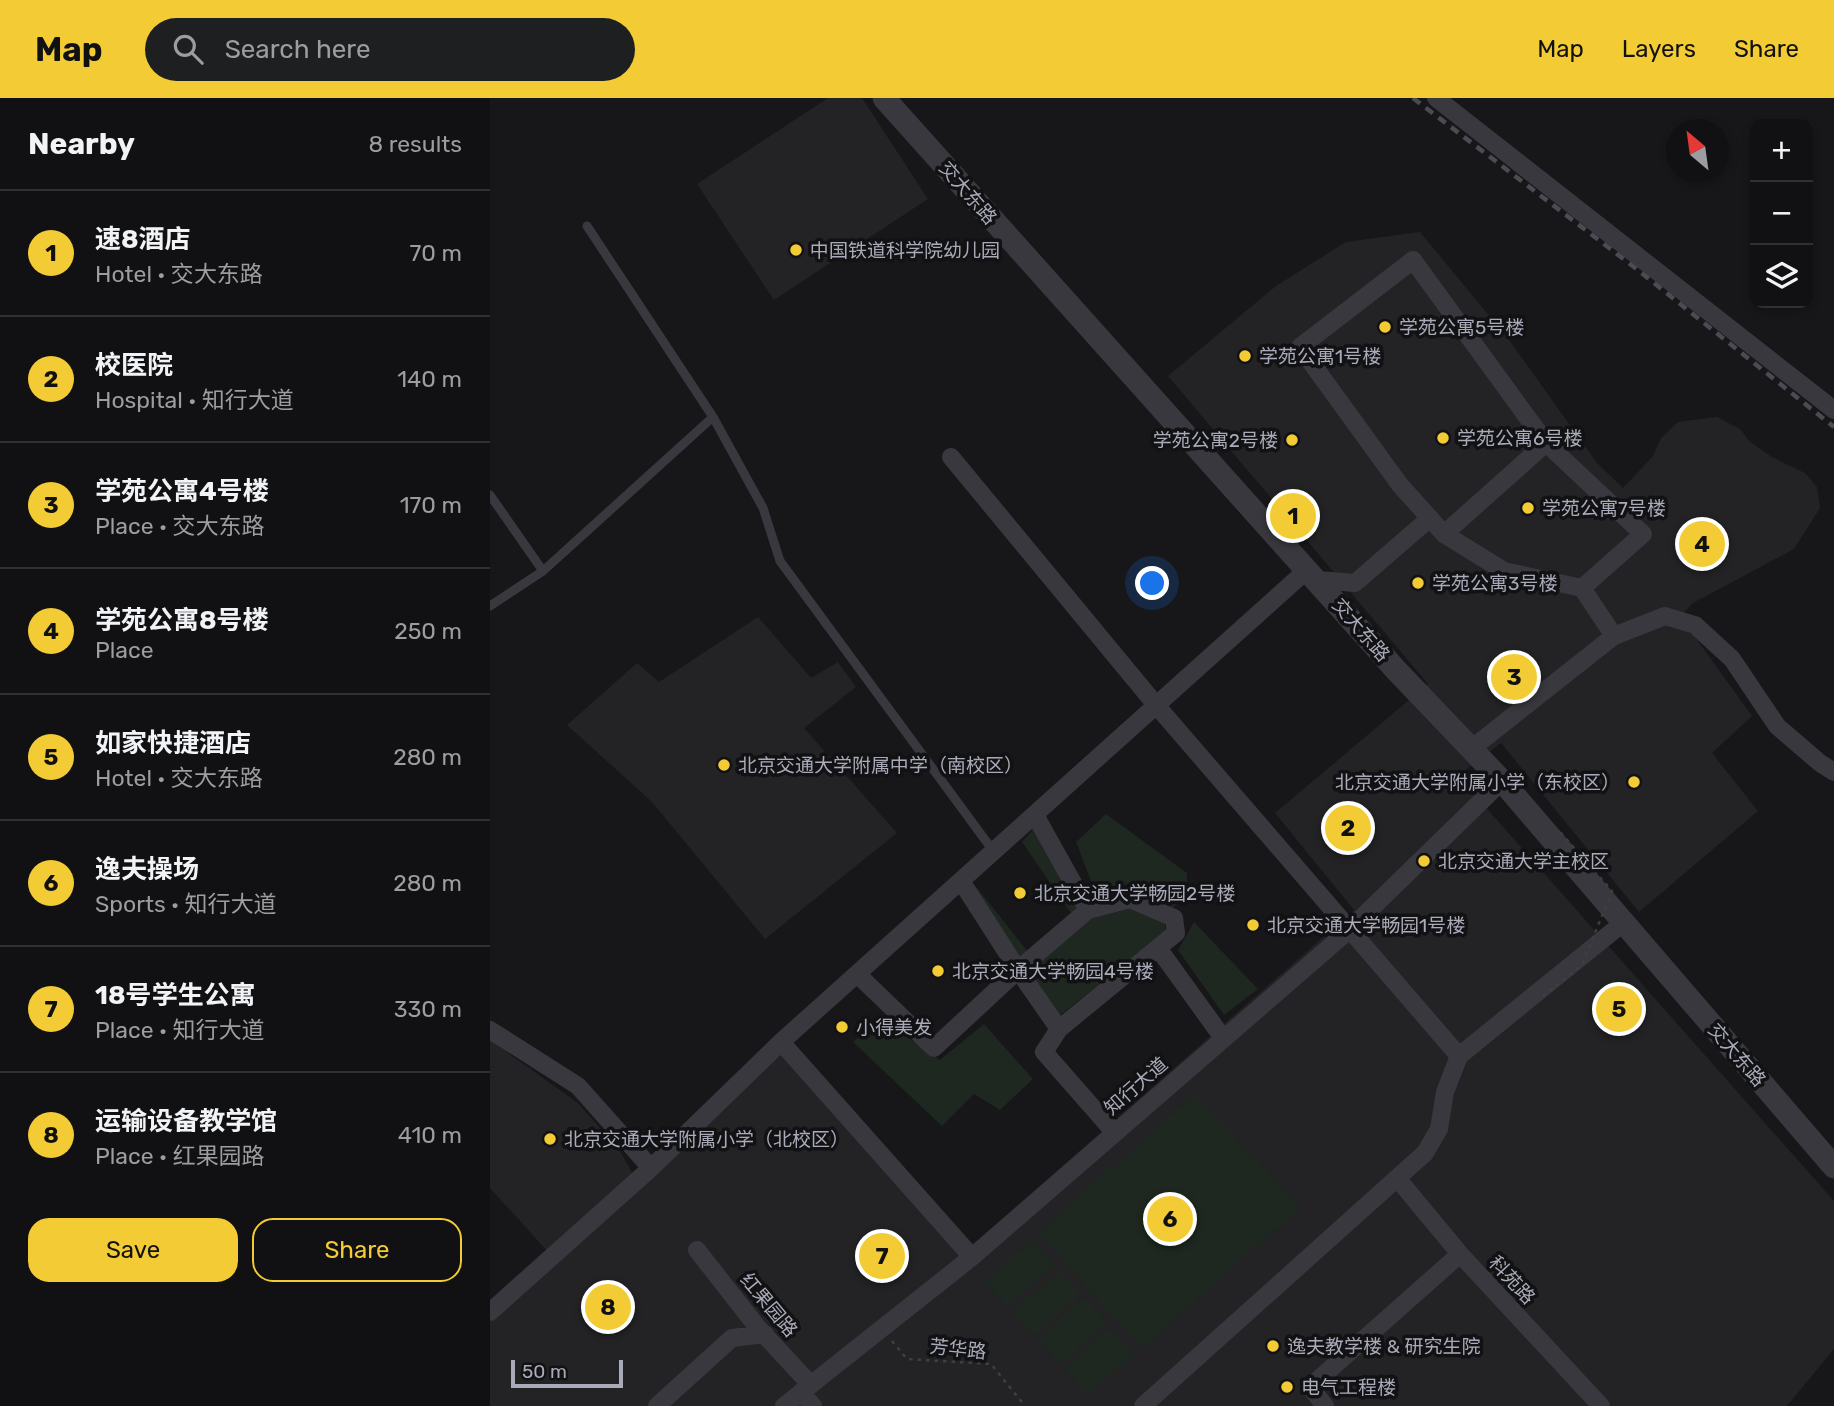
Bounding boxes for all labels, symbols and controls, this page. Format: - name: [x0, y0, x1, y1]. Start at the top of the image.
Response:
- search box: [145, 18, 635, 81]
- text: Map: [35, 30, 103, 69]
- icon: search: [169, 30, 207, 68]
- text: Search here: [225, 34, 370, 65]
- text: Map: [1537, 35, 1584, 63]
- text: Layers: [1622, 35, 1696, 63]
- text: Share: [1734, 35, 1799, 63]
- north arrow: [1666, 119, 1729, 182]
- map controls: [1750, 119, 1813, 308]
- button: +: [1750, 119, 1813, 182]
- text: Nearby: [28, 126, 135, 162]
- text: 8 results: [368, 130, 462, 158]
- street label: 交大东路: [934, 157, 1002, 229]
- button: −: [1750, 182, 1813, 245]
- text: 速8酒店: [95, 224, 191, 255]
- text: 1: [45, 239, 57, 267]
- text: 70 m: [410, 239, 462, 267]
- place label: 中国铁道科学院幼儿园: [810, 239, 1000, 262]
- marker: 中国铁道科学院幼儿园: [788, 242, 804, 258]
- button: layers: [1750, 245, 1813, 308]
- text: Hotel · 交大东路: [95, 260, 263, 288]
- place label: 学苑公寓5号楼: [1399, 316, 1524, 339]
- marker: 学苑公寓5号楼: [1377, 319, 1393, 335]
- place label: 学苑公寓1号楼: [1259, 345, 1381, 368]
- marker: 学苑公寓1号楼: [1237, 348, 1253, 364]
- text: 校医院: [95, 350, 173, 381]
- text: 2: [44, 365, 58, 393]
- text: 140 m: [397, 365, 462, 393]
- text: Hospital · 知行大道: [95, 386, 294, 414]
- place label: 学苑公寓6号楼: [1457, 427, 1582, 450]
- place label: 学苑公寓2号楼: [1153, 429, 1278, 452]
- marker: 学苑公寓6号楼: [1435, 430, 1451, 446]
- marker: 学苑公寓2号楼: [1284, 432, 1300, 448]
- text: 学苑公寓4号楼: [95, 476, 269, 507]
- pin: 1: [1270, 490, 1316, 542]
- text: 3: [43, 491, 59, 519]
- text: 170 m: [400, 491, 462, 519]
- place label: 学苑公寓7号楼: [1542, 497, 1666, 520]
- marker: 学苑公寓7号楼: [1520, 500, 1536, 516]
- text: Place · 交大东路: [95, 512, 265, 540]
- pin: 4: [1679, 518, 1725, 570]
- your location: [1135, 566, 1169, 600]
- place label: 学苑公寓3号楼: [1432, 572, 1557, 595]
- marker: 学苑公寓3号楼: [1410, 575, 1426, 591]
- street label: 交大东路: [1327, 594, 1395, 666]
- text: 学苑公寓8号楼: [95, 605, 269, 636]
- text: 4: [43, 617, 59, 645]
- text: 250 m: [394, 617, 462, 645]
- text: Place: [95, 636, 154, 664]
- pin: 3: [1491, 651, 1537, 703]
- text: 如家快捷酒店: [95, 728, 251, 759]
- text: 5: [44, 743, 58, 771]
- text: 280 m: [393, 743, 462, 771]
- place label: 北京交通大学附属中学（南校区）: [738, 754, 1023, 777]
- marker: 北京交通大学附属中学（南校区）: [716, 757, 732, 773]
- text: Hotel · 交大东路: [95, 764, 263, 792]
- place label: 北京交通大学附属小学（东校区）: [1335, 771, 1620, 794]
- marker: 北京交通大学附属小学（东校区）: [1626, 774, 1642, 790]
- pin: 2: [1325, 802, 1371, 854]
- place label: 北京交通大学主校区: [1438, 850, 1609, 873]
- marker: 北京交通大学主校区: [1416, 853, 1432, 869]
- text: 逸夫操场: [95, 854, 199, 885]
- text: 6: [44, 869, 58, 897]
- text: 280 m: [393, 869, 462, 897]
- place label: 北京交通大学畅园2号楼: [1034, 882, 1235, 905]
- marker: 北京交通大学畅园2号楼: [1012, 885, 1028, 901]
- text: Sports · 知行大道: [95, 890, 277, 918]
- place label: 北京交通大学畅园1号楼: [1267, 914, 1465, 937]
- marker: 北京交通大学畅园1号楼: [1245, 917, 1261, 933]
- place label: 北京交通大学畅园4号楼: [952, 960, 1154, 983]
- marker: 北京交通大学畅园4号楼: [930, 963, 946, 979]
- text: 18号学生公寓: [95, 980, 256, 1011]
- pin: 5: [1596, 983, 1642, 1035]
- text: 7: [44, 995, 58, 1023]
- text: 330 m: [394, 995, 462, 1023]
- text: Place · 知行大道: [95, 1016, 265, 1044]
- place label: 小得美发: [856, 1016, 932, 1039]
- marker: 小得美发: [834, 1019, 850, 1035]
- street label: 交大东路: [1703, 1019, 1771, 1091]
- street label: 知行大道: [1100, 1052, 1172, 1120]
- text: 运输设备教学馆: [95, 1106, 277, 1137]
- text: 8: [43, 1121, 59, 1149]
- text: 410 m: [398, 1121, 462, 1149]
- place label: 北京交通大学附属小学（北校区）: [564, 1128, 849, 1151]
- marker: 北京交通大学附属小学（北校区）: [542, 1131, 558, 1147]
- text: Place · 红果园路: [95, 1142, 265, 1170]
- pin: 6: [1147, 1193, 1193, 1245]
- button: Save: [28, 1218, 238, 1282]
- button: Share: [252, 1218, 462, 1282]
- pin: 7: [859, 1230, 905, 1282]
- street label: 科苑路: [1484, 1251, 1540, 1309]
- street label: 红果园路: [736, 1268, 802, 1342]
- pin: 8: [585, 1281, 631, 1333]
- street label: 芳华路: [928, 1335, 988, 1363]
- place label: 逸夫教学楼 & 研究生院: [1287, 1335, 1481, 1358]
- marker: 逸夫教学楼 & 研究生院: [1265, 1338, 1281, 1354]
- scale bar: [511, 1357, 623, 1389]
- text: 50 m: [522, 1360, 567, 1383]
- place label: 电气工程楼: [1301, 1376, 1396, 1399]
- marker: 电气工程楼: [1279, 1379, 1295, 1395]

